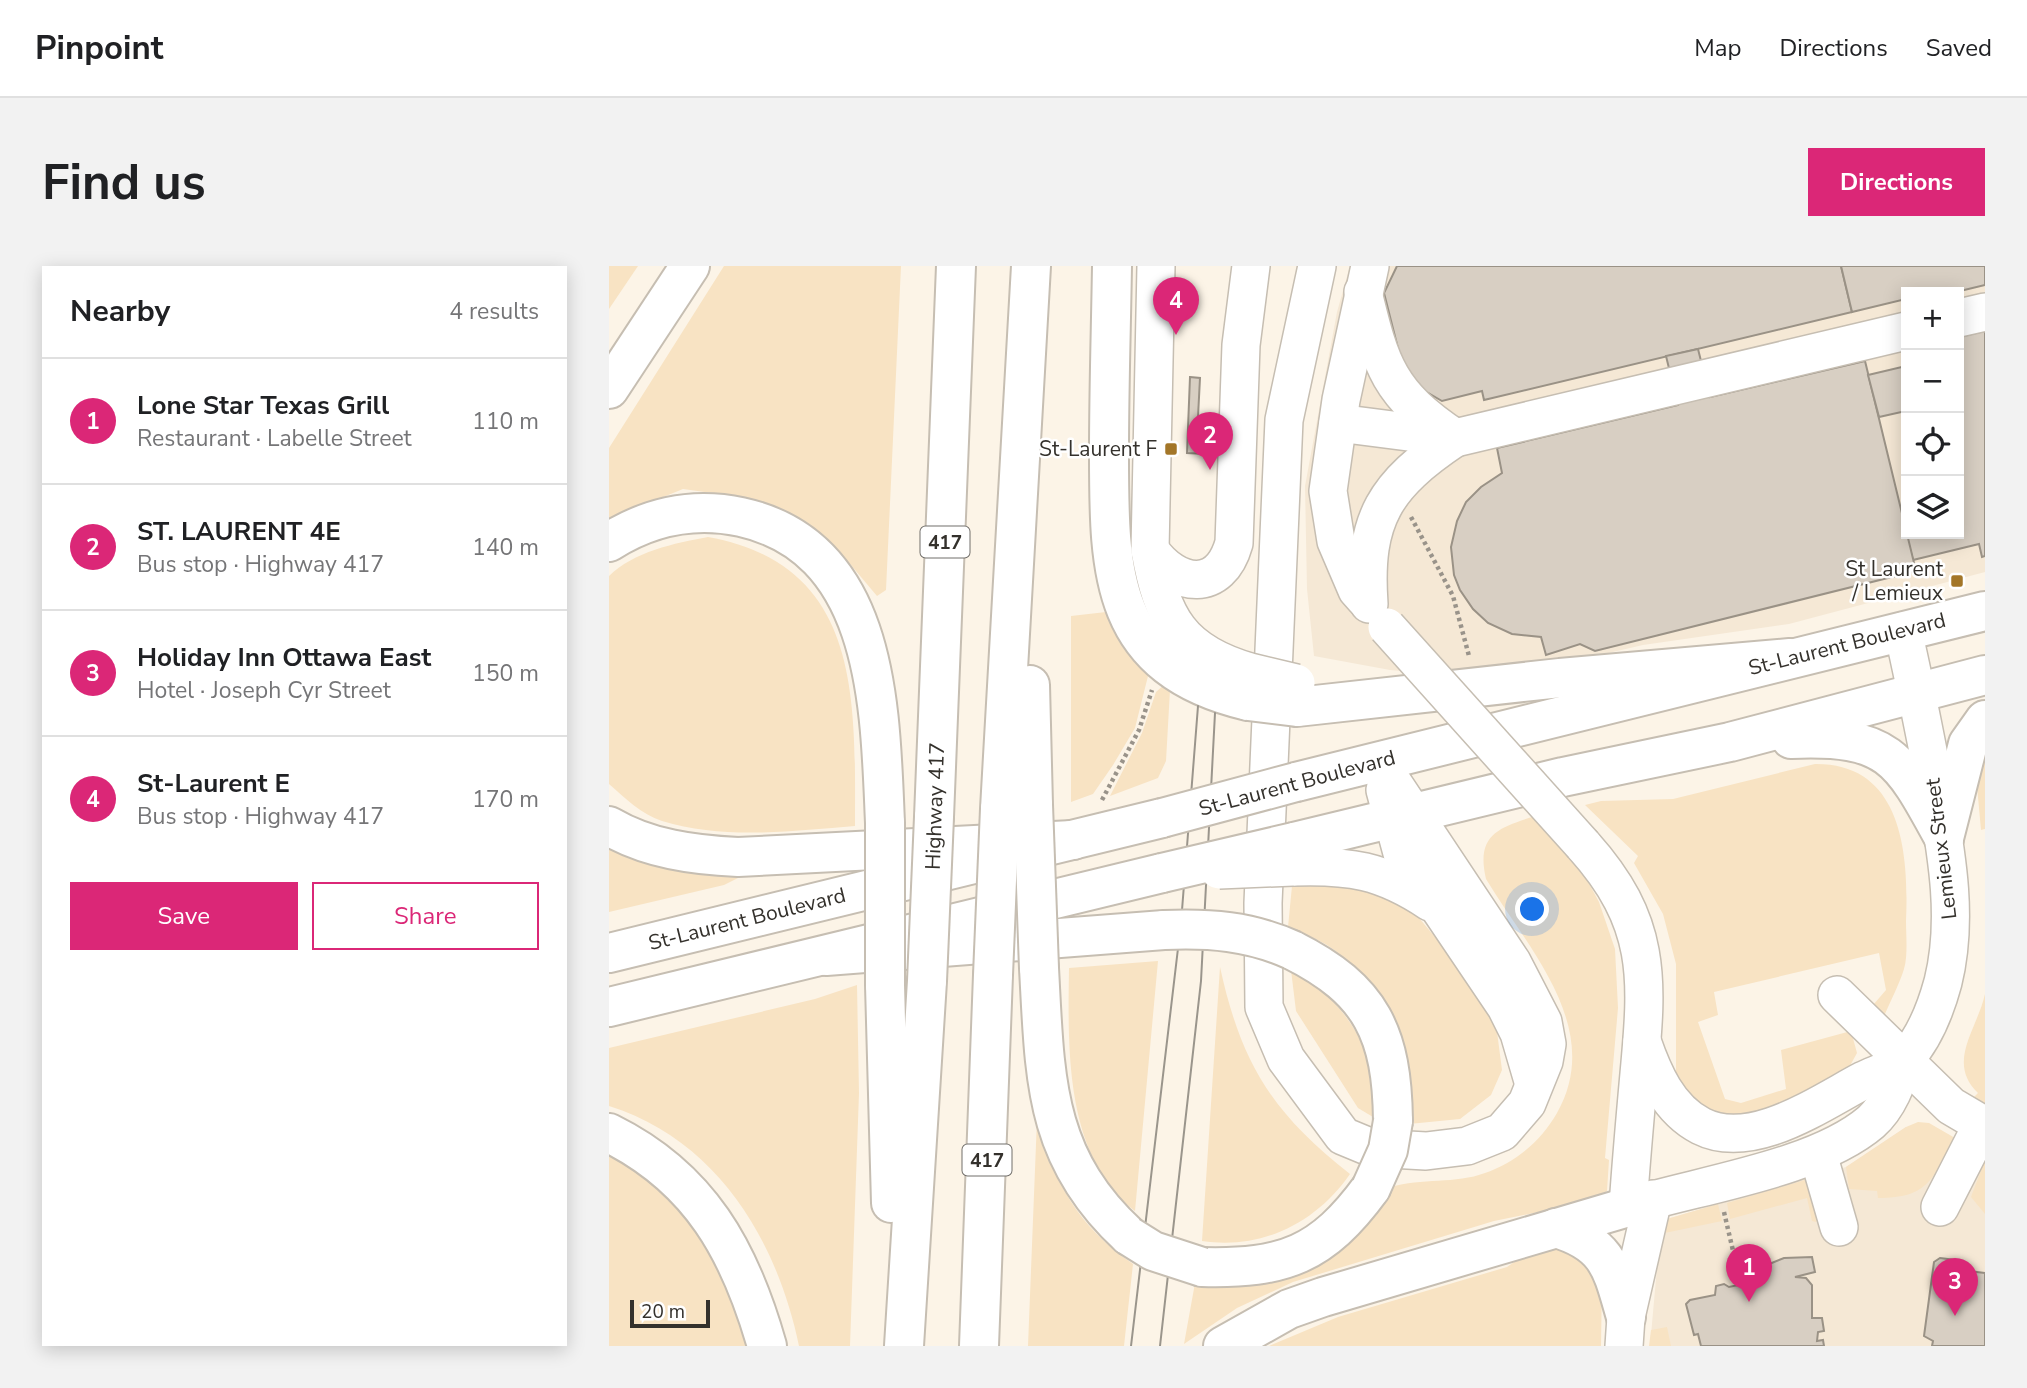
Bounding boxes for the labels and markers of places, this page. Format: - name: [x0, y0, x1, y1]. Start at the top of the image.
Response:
- pin: 4: [1153, 277, 1199, 335]
- pin: 2: [1187, 412, 1233, 470]
- place label: St-Laurent F: [1039, 435, 1157, 463]
- marker: St-Laurent F: [1163, 441, 1179, 457]
- place label: St Laurent / Lemieux: [1845, 555, 1944, 607]
- marker: St Laurent / Lemieux: [1949, 573, 1965, 589]
- pin: 1: [1726, 1244, 1772, 1302]
- pin: 3: [1932, 1258, 1978, 1316]

